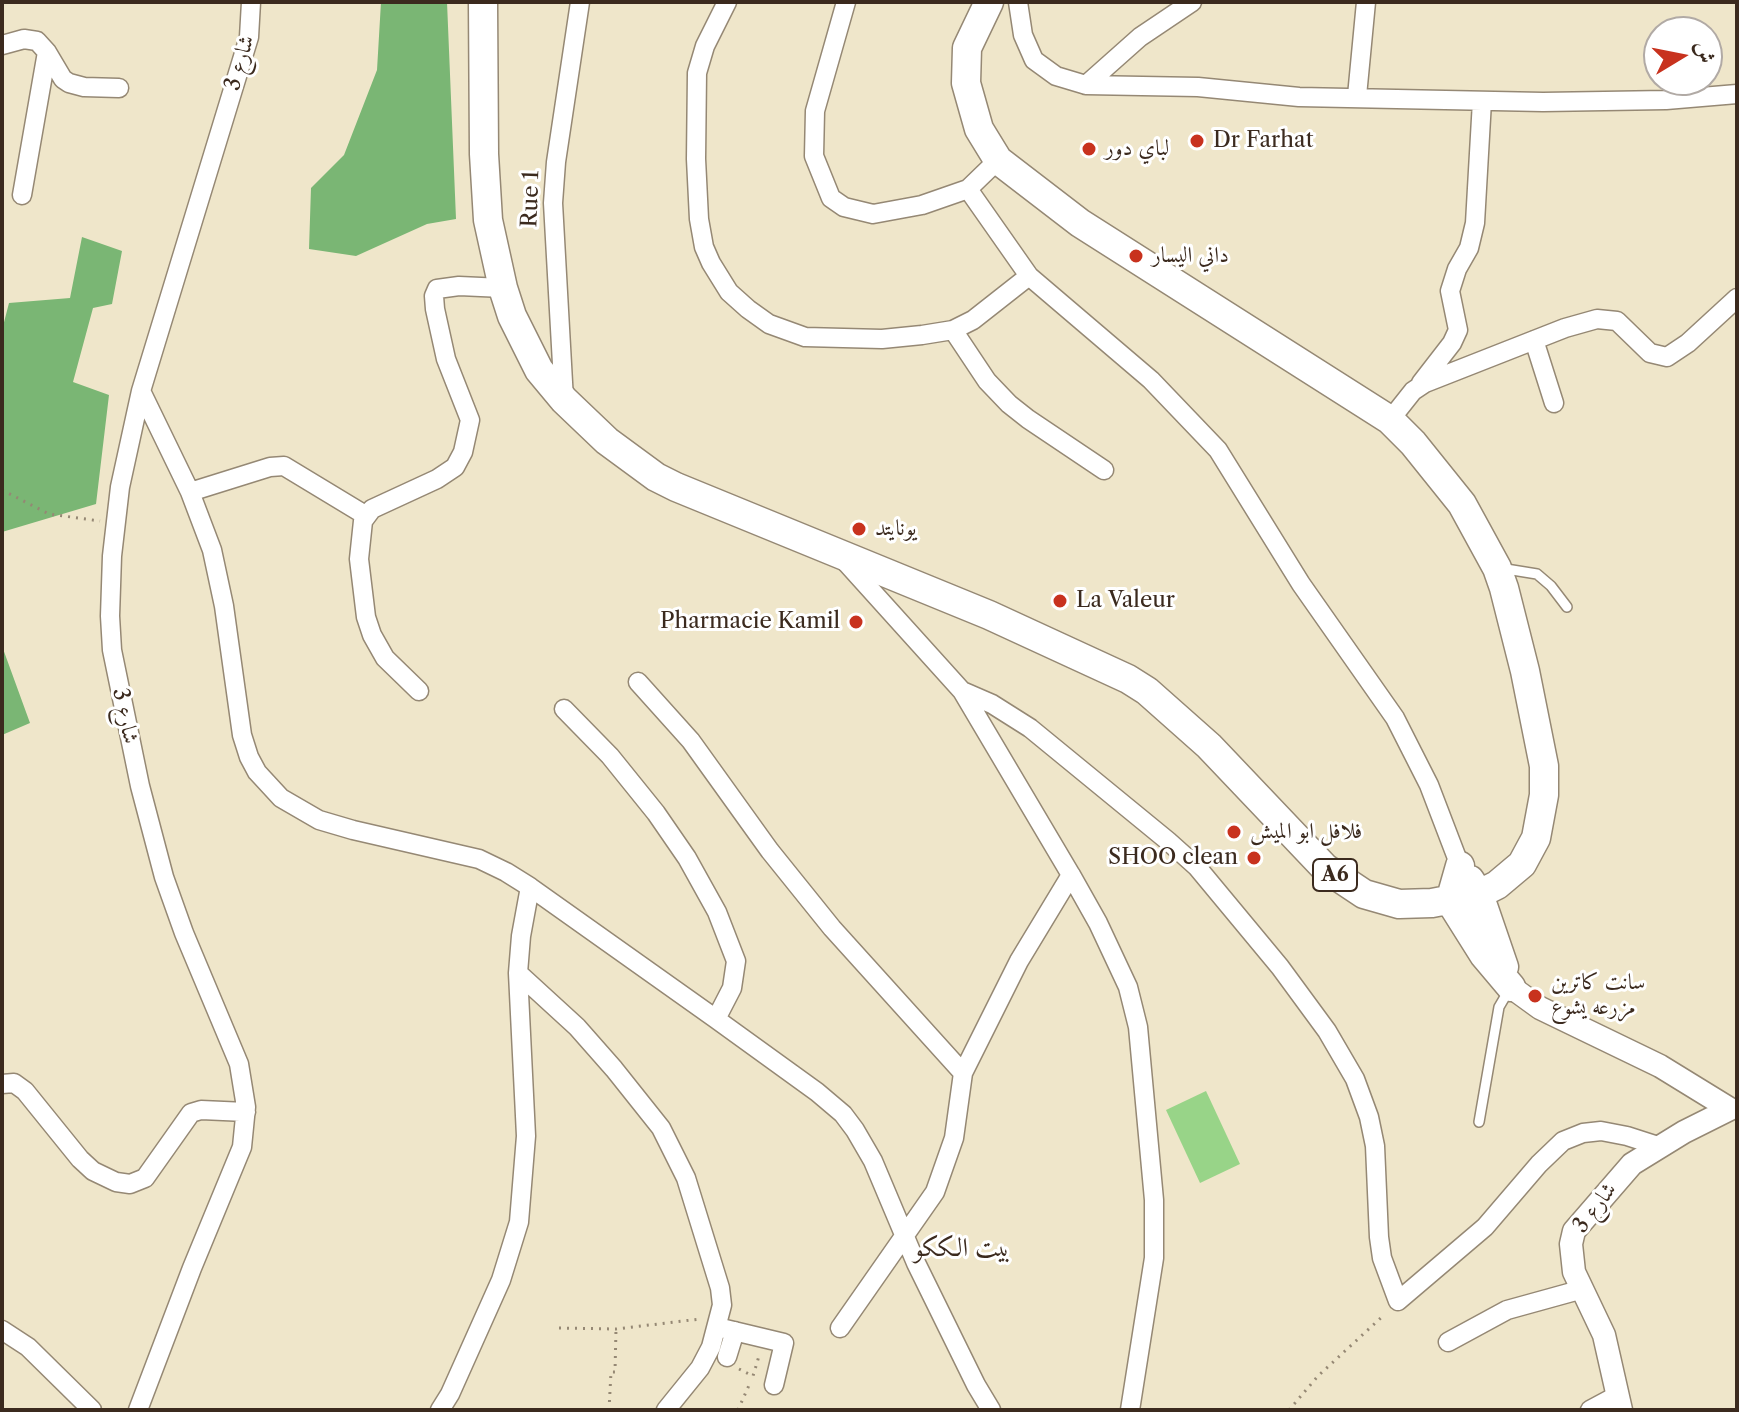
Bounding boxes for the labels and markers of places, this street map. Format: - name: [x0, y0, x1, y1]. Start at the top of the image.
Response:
- place label: Dr Farhat: [1213, 128, 1313, 154]
- marker: Dr Farhat: [1188, 132, 1206, 150]
- place label: لباي دور: [1105, 136, 1169, 162]
- marker: لباي دور: [1080, 140, 1098, 158]
- place label: داني اليسار: [1152, 243, 1229, 269]
- marker: داني اليسار: [1127, 247, 1145, 265]
- place label: يونايتد: [875, 516, 917, 542]
- marker: يونايتد: [850, 520, 868, 538]
- place label: La Valeur: [1076, 588, 1175, 614]
- marker: La Valeur: [1051, 592, 1069, 610]
- place label: Pharmacie Kamil: [660, 609, 840, 635]
- marker: Pharmacie Kamil: [847, 613, 865, 631]
- place label: فلافل ابو الميش: [1250, 819, 1362, 845]
- marker: فلافل ابو الميش: [1225, 823, 1243, 841]
- place label: SHOO clean: [1108, 845, 1238, 871]
- marker: SHOO clean: [1245, 849, 1263, 867]
- place label: سانت كاترين مزرعه يشوع: [1551, 970, 1645, 1022]
- marker: سانت كاترين مزرعه يشوع: [1526, 987, 1544, 1005]

